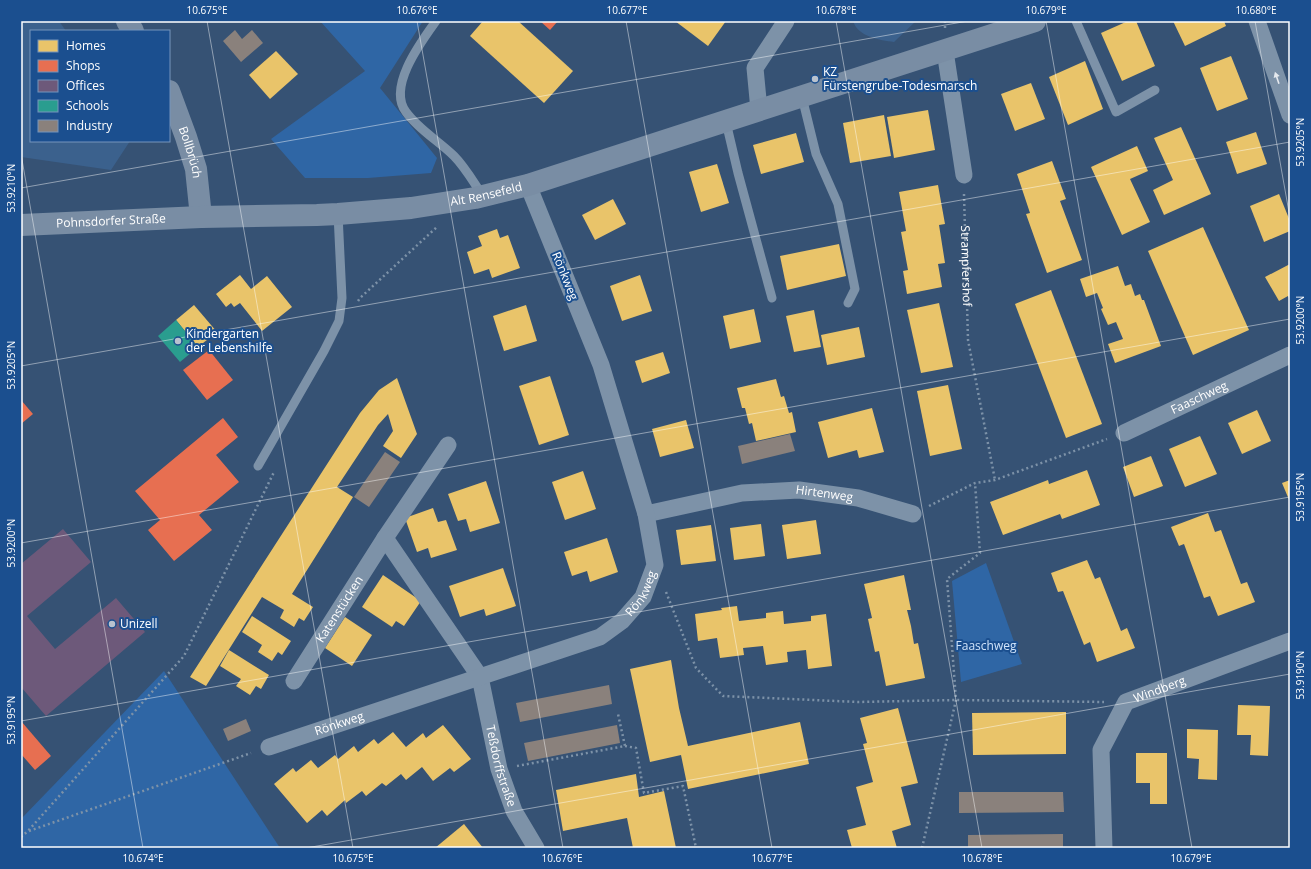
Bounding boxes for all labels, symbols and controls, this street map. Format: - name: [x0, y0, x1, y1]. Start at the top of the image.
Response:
- text: 10.675°E: [186, 3, 228, 17]
- text: 10.676°E: [396, 3, 438, 17]
- text: 10.677°E: [606, 3, 648, 17]
- text: 10.678°E: [815, 3, 857, 17]
- text: 10.679°E: [1025, 3, 1067, 17]
- text: 10.680°E: [1235, 3, 1277, 17]
- legend: [30, 30, 170, 142]
- text: Homes: [66, 37, 106, 54]
- text: Shops: [66, 57, 101, 74]
- place label: KZ Fürstengrube-Todesmarsch: [823, 63, 977, 94]
- one-way arrow: [1274, 72, 1280, 84]
- marker: KZ Fürstengrube-Todesmarsch: [810, 74, 820, 84]
- text: Offices: [66, 77, 105, 94]
- text: Schools: [66, 97, 109, 114]
- text: Industry: [66, 117, 113, 134]
- text: 53.9205°N: [1293, 118, 1307, 166]
- street label: Bollbrüch: [175, 124, 206, 179]
- text: 53.9210°N: [4, 164, 18, 212]
- street label: Alt Rensefeld: [449, 178, 524, 210]
- street label: Pohnsdorfer Straße: [56, 210, 166, 231]
- street label: Strampfershof: [957, 225, 976, 308]
- street label: Rönkweg: [548, 249, 583, 303]
- text: 53.9200°N: [1293, 296, 1307, 344]
- place label: Kindergarten der Lebenshilfe: [186, 325, 273, 356]
- marker: Kindergarten der Lebenshilfe: [173, 336, 183, 346]
- text: 53.9205°N: [4, 341, 18, 389]
- street label: Faaschweg: [1168, 376, 1231, 418]
- text: 53.9195°N: [1293, 473, 1307, 521]
- street label: Hirtenweg: [795, 481, 855, 505]
- text: 53.9200°N: [4, 519, 18, 567]
- street label: Rönkweg: [621, 568, 660, 620]
- street label: Katenstücken: [312, 572, 367, 646]
- place label: Unizell: [120, 615, 158, 632]
- marker: Unizell: [107, 619, 117, 629]
- park label: Faaschweg: [956, 637, 1017, 654]
- text: 53.9190°N: [1293, 651, 1307, 699]
- street label: Windberg: [1131, 671, 1188, 706]
- text: 53.9195°N: [4, 696, 18, 744]
- street label: Rönkweg: [312, 707, 366, 739]
- street label: Teßdorffstraße: [482, 723, 521, 809]
- text: 10.674°E: [122, 851, 164, 865]
- text: 10.675°E: [332, 851, 374, 865]
- text: 10.676°E: [541, 851, 583, 865]
- text: 10.677°E: [751, 851, 793, 865]
- text: 10.678°E: [961, 851, 1003, 865]
- text: 10.679°E: [1170, 851, 1212, 865]

